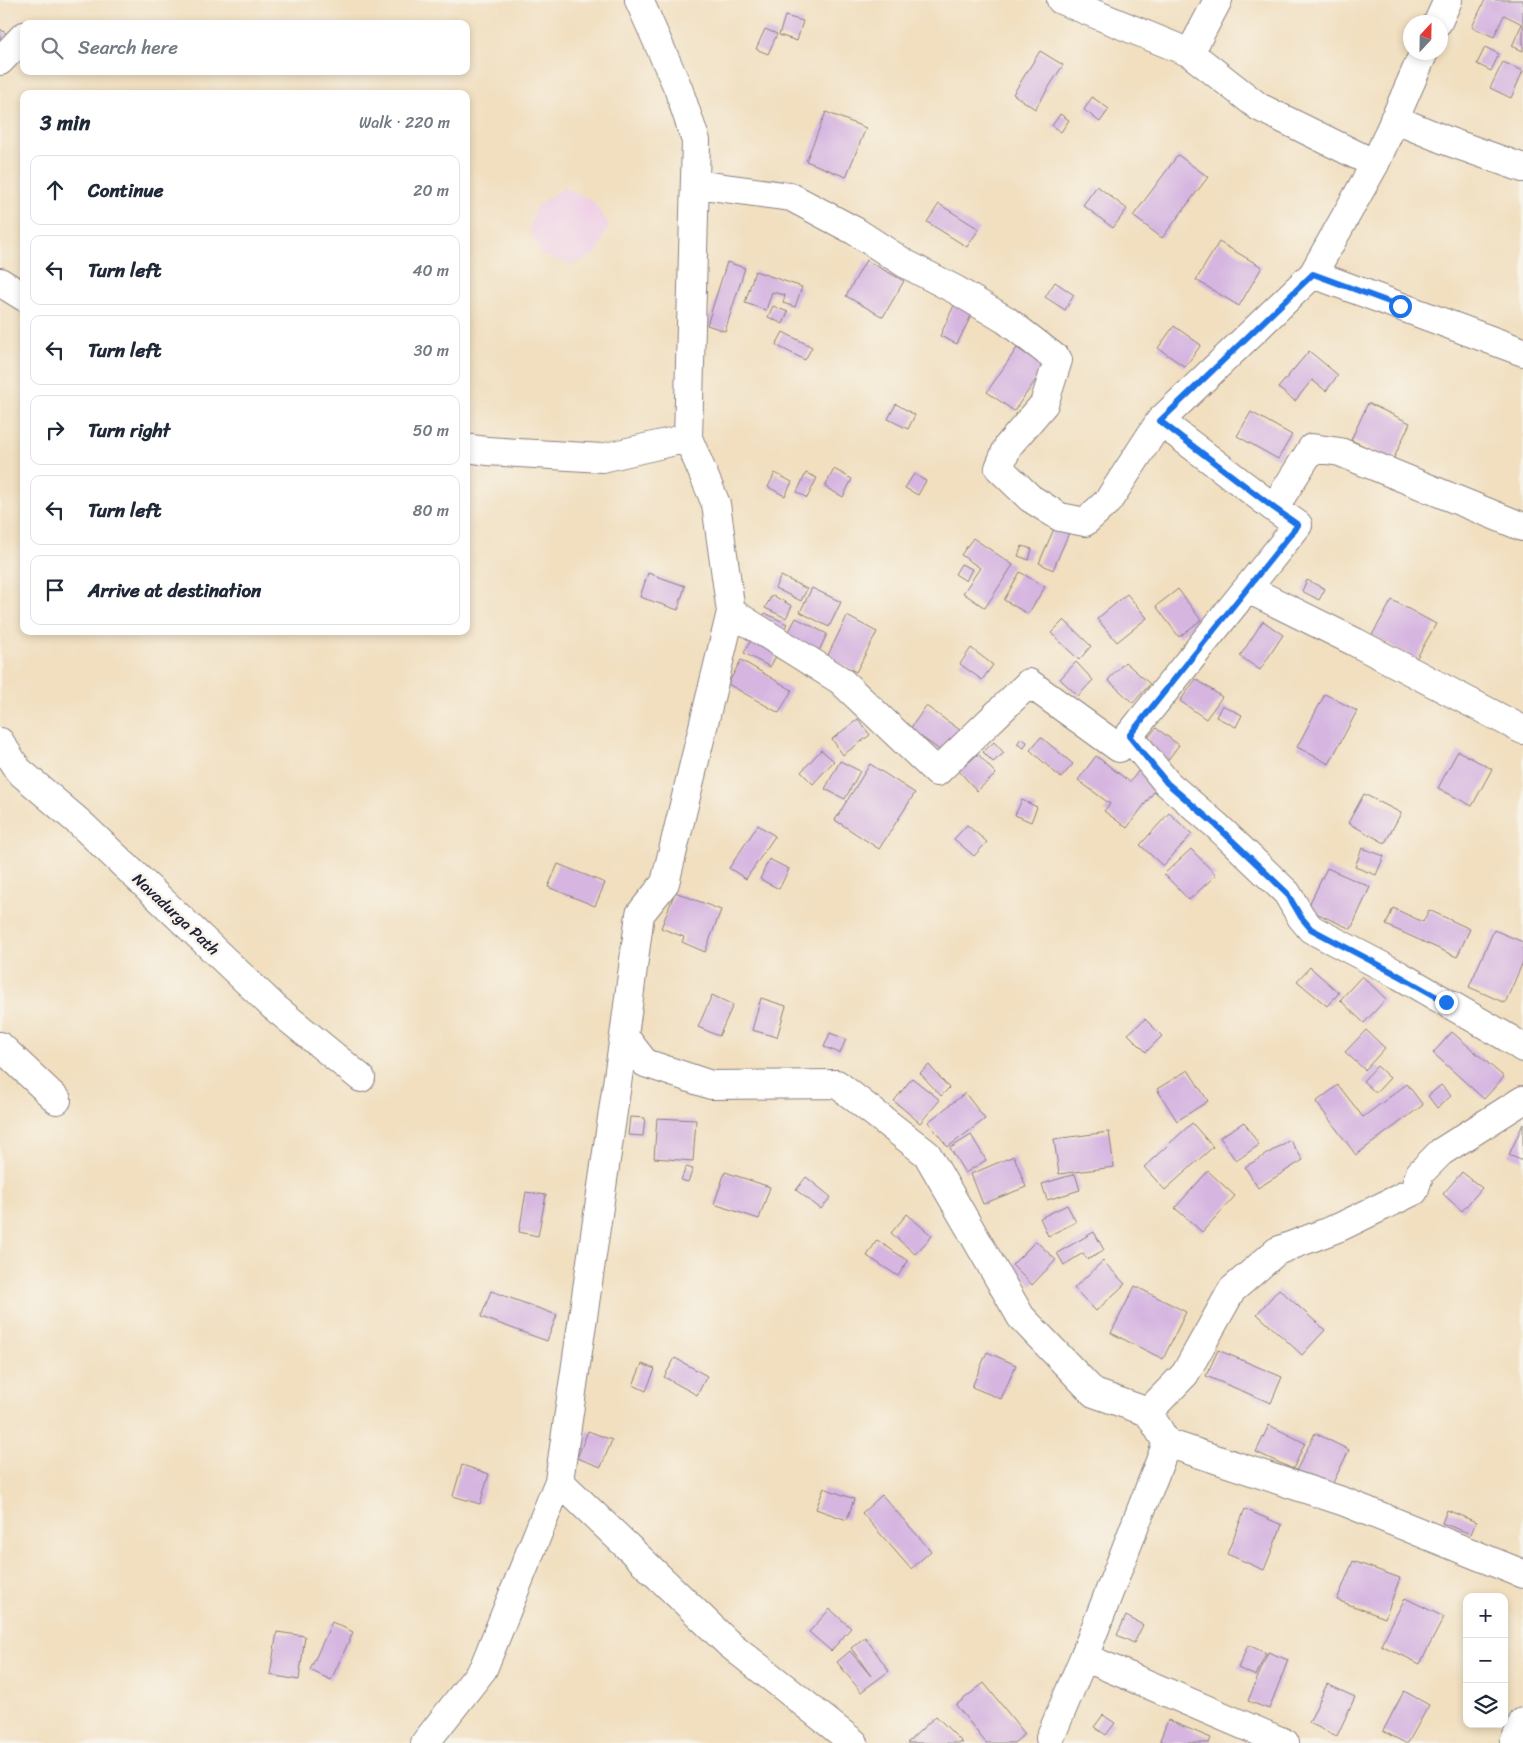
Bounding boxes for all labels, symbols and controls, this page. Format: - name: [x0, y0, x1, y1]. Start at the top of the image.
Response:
- north arrow: [1403, 15, 1448, 60]
- search box: [20, 20, 470, 75]
- text: Search here: [78, 31, 178, 64]
- icon: search: [38, 34, 66, 62]
- text: 3 min: [40, 104, 90, 142]
- text: Walk · 220 m: [359, 108, 450, 137]
- text: Continue: [88, 174, 164, 207]
- icon: ahead: [41, 176, 69, 204]
- text: 20 m: [413, 176, 449, 205]
- text: Turn left: [88, 254, 161, 287]
- icon: left: [41, 256, 69, 284]
- text: 40 m: [412, 256, 449, 285]
- route start: [1389, 295, 1412, 318]
- text: Turn left: [88, 334, 161, 367]
- icon: left: [41, 336, 69, 364]
- text: 30 m: [414, 336, 449, 365]
- text: Turn right: [88, 414, 170, 447]
- icon: right: [41, 416, 69, 444]
- text: 50 m: [413, 416, 449, 445]
- text: Turn left: [88, 494, 161, 527]
- icon: left: [41, 496, 69, 524]
- text: 80 m: [413, 496, 449, 525]
- text: Arrive at destination: [88, 574, 261, 607]
- icon: arrive: [41, 576, 69, 604]
- street label: Navadurga Path: [125, 865, 227, 963]
- route end: [1435, 991, 1458, 1014]
- map controls: [1463, 1593, 1508, 1728]
- button: +: [1463, 1593, 1508, 1638]
- button: −: [1463, 1638, 1508, 1683]
- button: layers: [1463, 1683, 1508, 1728]

